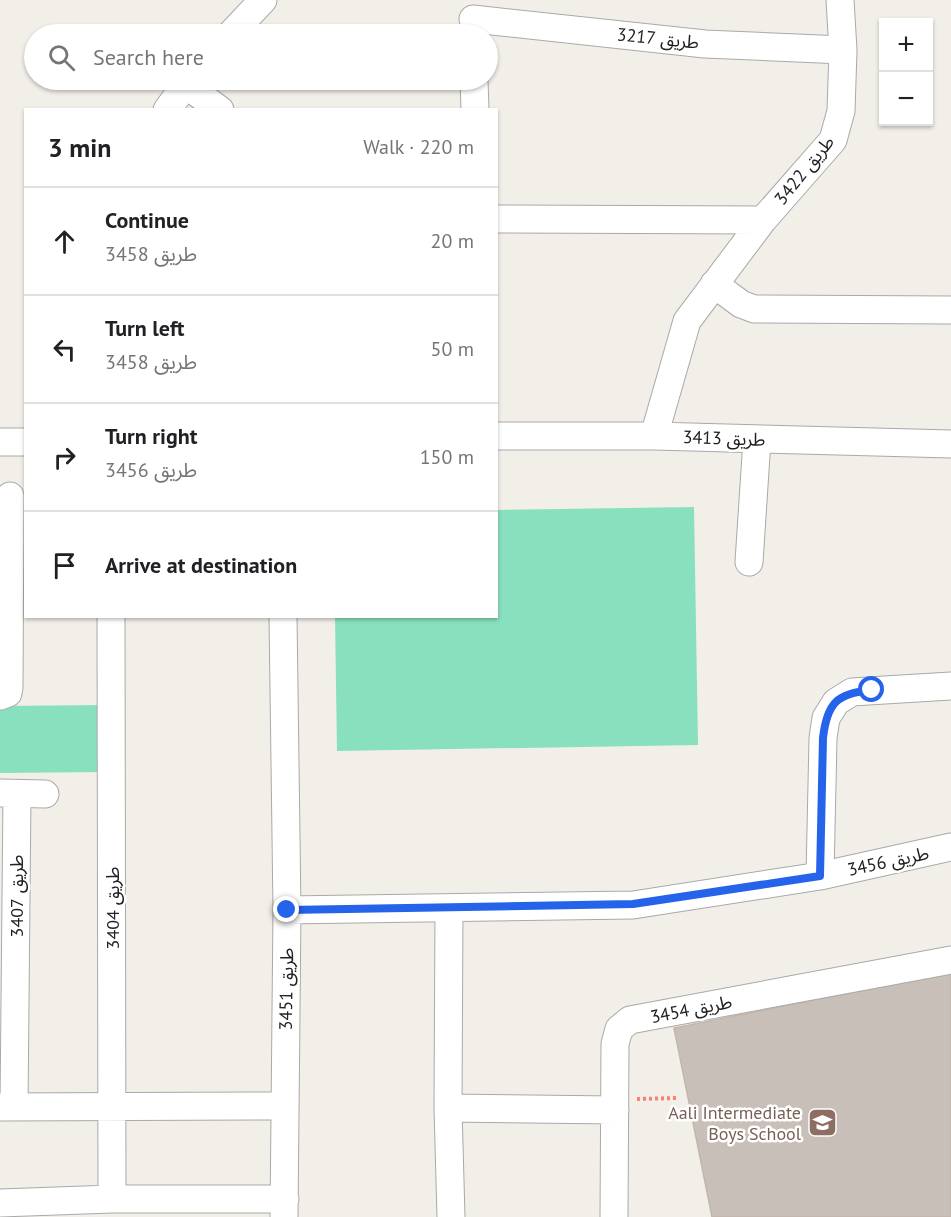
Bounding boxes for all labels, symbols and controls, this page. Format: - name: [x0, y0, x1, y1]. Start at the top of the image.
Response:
- map controls: [879, 18, 933, 126]
- button: +: [879, 18, 933, 72]
- street label: طريق 3217: [616, 22, 700, 54]
- search box: [24, 24, 498, 90]
- icon: search: [45, 41, 78, 74]
- text: Search here: [93, 43, 204, 71]
- button: −: [879, 72, 933, 126]
- text: 3 min: [48, 131, 111, 164]
- street label: طريق 3422: [769, 131, 839, 209]
- text: Walk · 220 m: [363, 134, 474, 160]
- text: Continue: [105, 206, 189, 234]
- icon: ahead: [48, 225, 81, 258]
- text: 20 m: [431, 228, 474, 254]
- text: طريق 3458: [105, 241, 197, 267]
- text: Turn left: [105, 314, 185, 342]
- icon: left: [48, 333, 81, 366]
- text: 50 m: [431, 336, 474, 362]
- text: طريق 3458: [105, 349, 197, 375]
- text: Turn right: [105, 422, 197, 450]
- street label: طريق 3413: [682, 425, 766, 451]
- icon: right: [48, 441, 81, 474]
- text: 150 m: [420, 444, 474, 470]
- text: طريق 3456: [105, 457, 197, 483]
- icon: arrive: [48, 549, 81, 582]
- text: Arrive at destination: [105, 551, 297, 579]
- route start: [858, 676, 884, 702]
- street label: طريق 3456: [845, 841, 931, 881]
- street label: طريق 3407: [5, 855, 28, 937]
- street label: طريق 3404: [101, 867, 124, 949]
- route end: [273, 896, 299, 922]
- street label: طريق 3451: [274, 947, 298, 1031]
- street label: طريق 3454: [648, 990, 734, 1028]
- place label: Aali Intermediate Boys School: [668, 1101, 802, 1145]
- school or university icon: Aali Intermediate Boys School: [806, 1106, 838, 1138]

